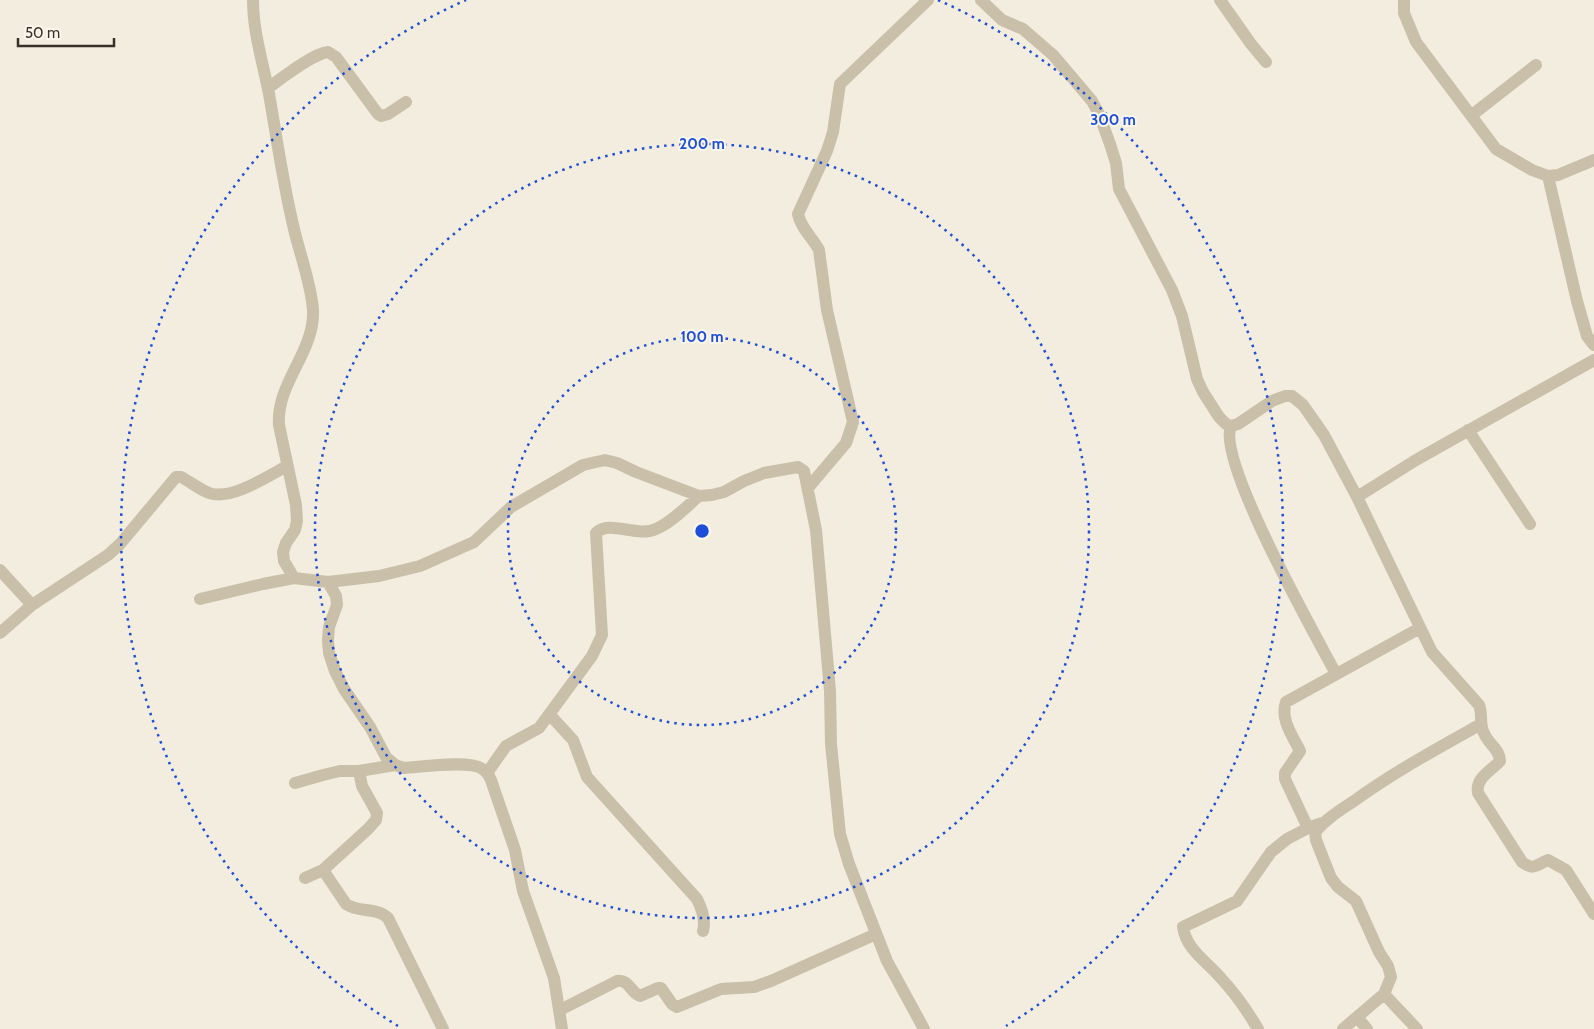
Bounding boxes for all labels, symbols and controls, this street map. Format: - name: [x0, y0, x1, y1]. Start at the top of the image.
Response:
- scale bar: [18, 15, 114, 47]
- text: 50 m: [25, 24, 60, 42]
- text: 300 m: [1090, 111, 1136, 129]
- text: 200 m: [679, 135, 725, 153]
- text: 100 m: [680, 328, 724, 346]
- centre of rings: [693, 522, 711, 540]

